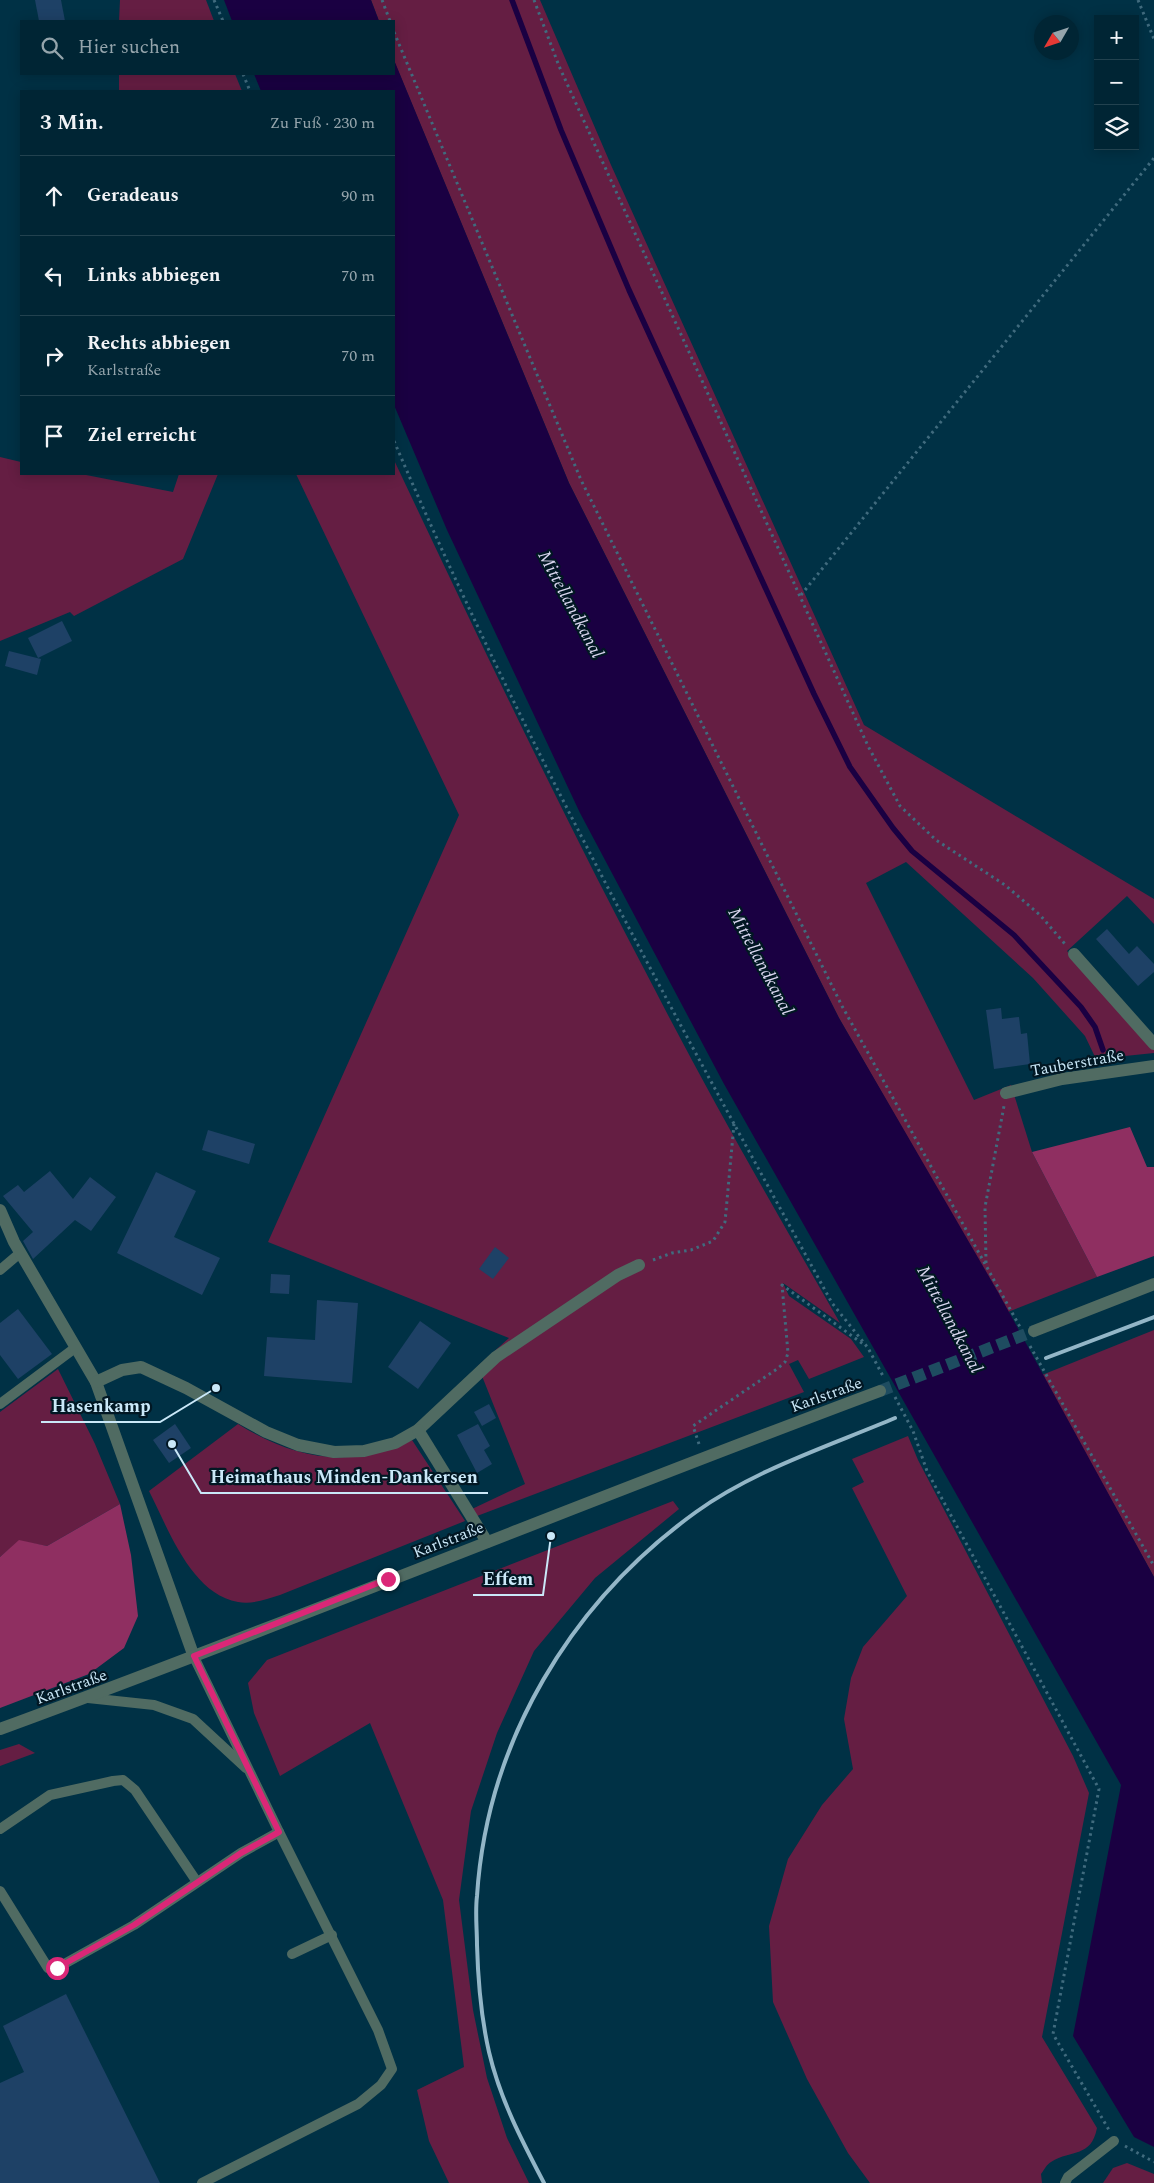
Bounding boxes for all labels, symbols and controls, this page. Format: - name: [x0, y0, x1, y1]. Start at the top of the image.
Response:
- north arrow: [1034, 15, 1079, 60]
- map controls: [1094, 15, 1139, 150]
- button: +: [1094, 15, 1139, 60]
- search box: [20, 20, 395, 75]
- text: Hier suchen: [78, 33, 180, 62]
- icon: search: [38, 34, 66, 62]
- button: −: [1094, 60, 1139, 105]
- button: layers: [1094, 105, 1139, 150]
- text: 3 Min.: [40, 107, 104, 139]
- text: Zu Fuß · 230 m: [270, 111, 375, 135]
- text: Geradeaus: [87, 181, 179, 210]
- icon: ahead: [40, 182, 68, 210]
- text: 90 m: [341, 184, 375, 208]
- text: Links abbiegen: [87, 261, 221, 290]
- icon: left: [40, 262, 68, 290]
- text: 70 m: [341, 264, 375, 288]
- text: Rechts abbiegen: [87, 329, 231, 358]
- icon: right: [40, 342, 68, 370]
- text: 70 m: [341, 344, 375, 368]
- text: Karlstraße: [87, 358, 161, 382]
- text: Ziel erreicht: [87, 421, 197, 450]
- icon: arrive: [40, 422, 68, 450]
- water label: Mittellandkanal: [531, 545, 611, 663]
- water label: Mittellandkanal: [721, 902, 801, 1020]
- street label: Tauberstraße: [1029, 1043, 1126, 1083]
- water label: Mittellandkanal: [910, 1260, 990, 1378]
- street label: Karlstraße: [787, 1371, 865, 1419]
- callout: Hasenkamp: [41, 1389, 160, 1422]
- text: Hasenkamp: [51, 1393, 151, 1420]
- callout: Heimathaus Minden-Dankersen: [201, 1460, 488, 1493]
- text: Heimathaus Minden-Dankersen: [210, 1464, 478, 1491]
- street label: Karlstraße: [409, 1515, 487, 1564]
- callout: Effem: [473, 1562, 543, 1595]
- text: Effem: [483, 1566, 533, 1593]
- route end: [377, 1568, 400, 1591]
- street label: Karlstraße: [32, 1663, 110, 1711]
- route start: [46, 1957, 69, 1980]

